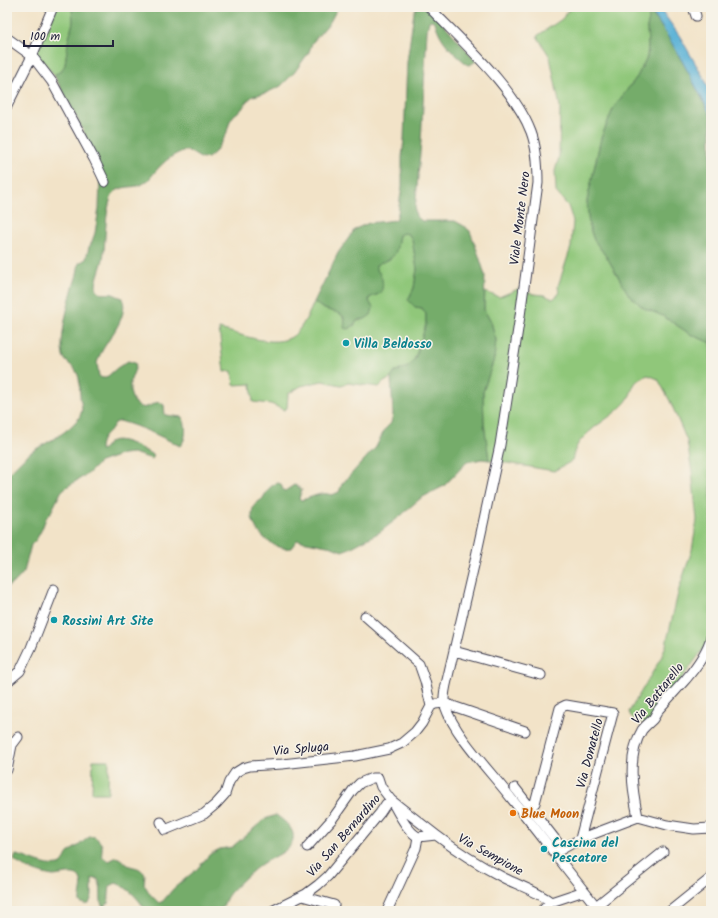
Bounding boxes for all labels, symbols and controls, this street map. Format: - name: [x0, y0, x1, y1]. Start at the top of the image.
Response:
- scale bar: [24, 22, 113, 48]
- text: 100 m: [30, 27, 61, 46]
- street label: Viale Monte Nero: [504, 170, 537, 266]
- place label: Villa Beldosso: [354, 334, 432, 355]
- marker: Villa Beldosso: [341, 338, 351, 348]
- place label: Rossini Art Site: [62, 611, 154, 632]
- marker: Rossini Art Site: [49, 615, 59, 625]
- street label: Via Battarello: [627, 658, 690, 729]
- street label: Via Donatello: [571, 716, 610, 791]
- street label: Via Spluga: [272, 737, 330, 762]
- street label: Via San Bernardino: [302, 790, 386, 882]
- place label: Blue Moon: [521, 804, 579, 825]
- marker: Blue Moon: [508, 808, 518, 818]
- street label: Via Sempione: [454, 829, 527, 882]
- place label: Cascina del Pescatore: [552, 833, 619, 869]
- marker: Cascina del Pescatore: [539, 844, 549, 854]

